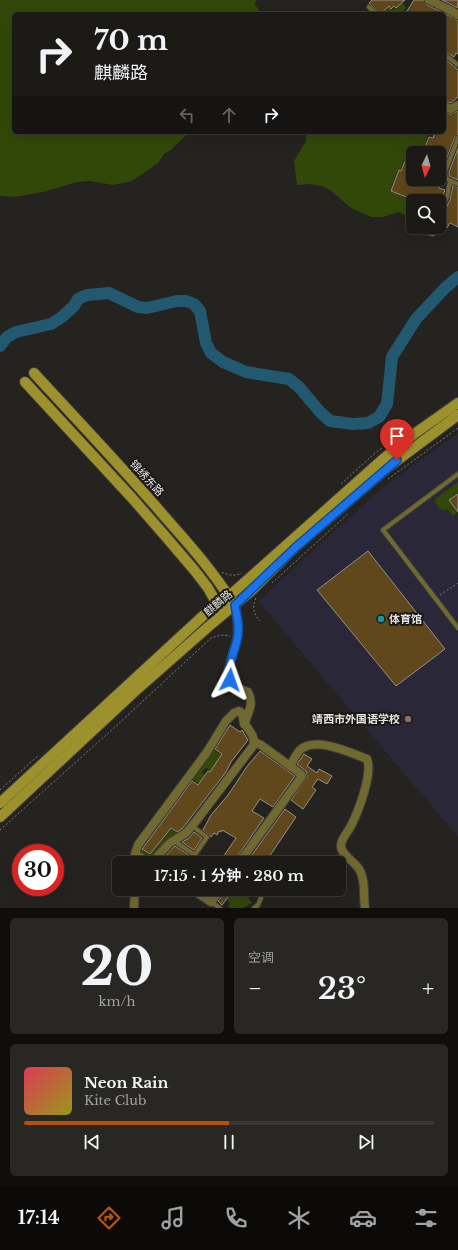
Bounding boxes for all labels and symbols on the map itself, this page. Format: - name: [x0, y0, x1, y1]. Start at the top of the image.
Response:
- north arrow: [406, 146, 446, 186]
- pin: [380, 419, 414, 460]
- street label: 锦绣东路: [127, 457, 167, 499]
- street label: 麒麟路: [201, 587, 235, 619]
- place label: 体育馆: [389, 612, 422, 626]
- marker: 体育馆: [376, 614, 386, 624]
- position arrow: [209, 659, 251, 701]
- place label: 靖西市外国语学校: [312, 712, 400, 726]
- marker: 靖西市外国语学校: [403, 714, 413, 724]
- speed limit sign: 30: [12, 844, 64, 896]

